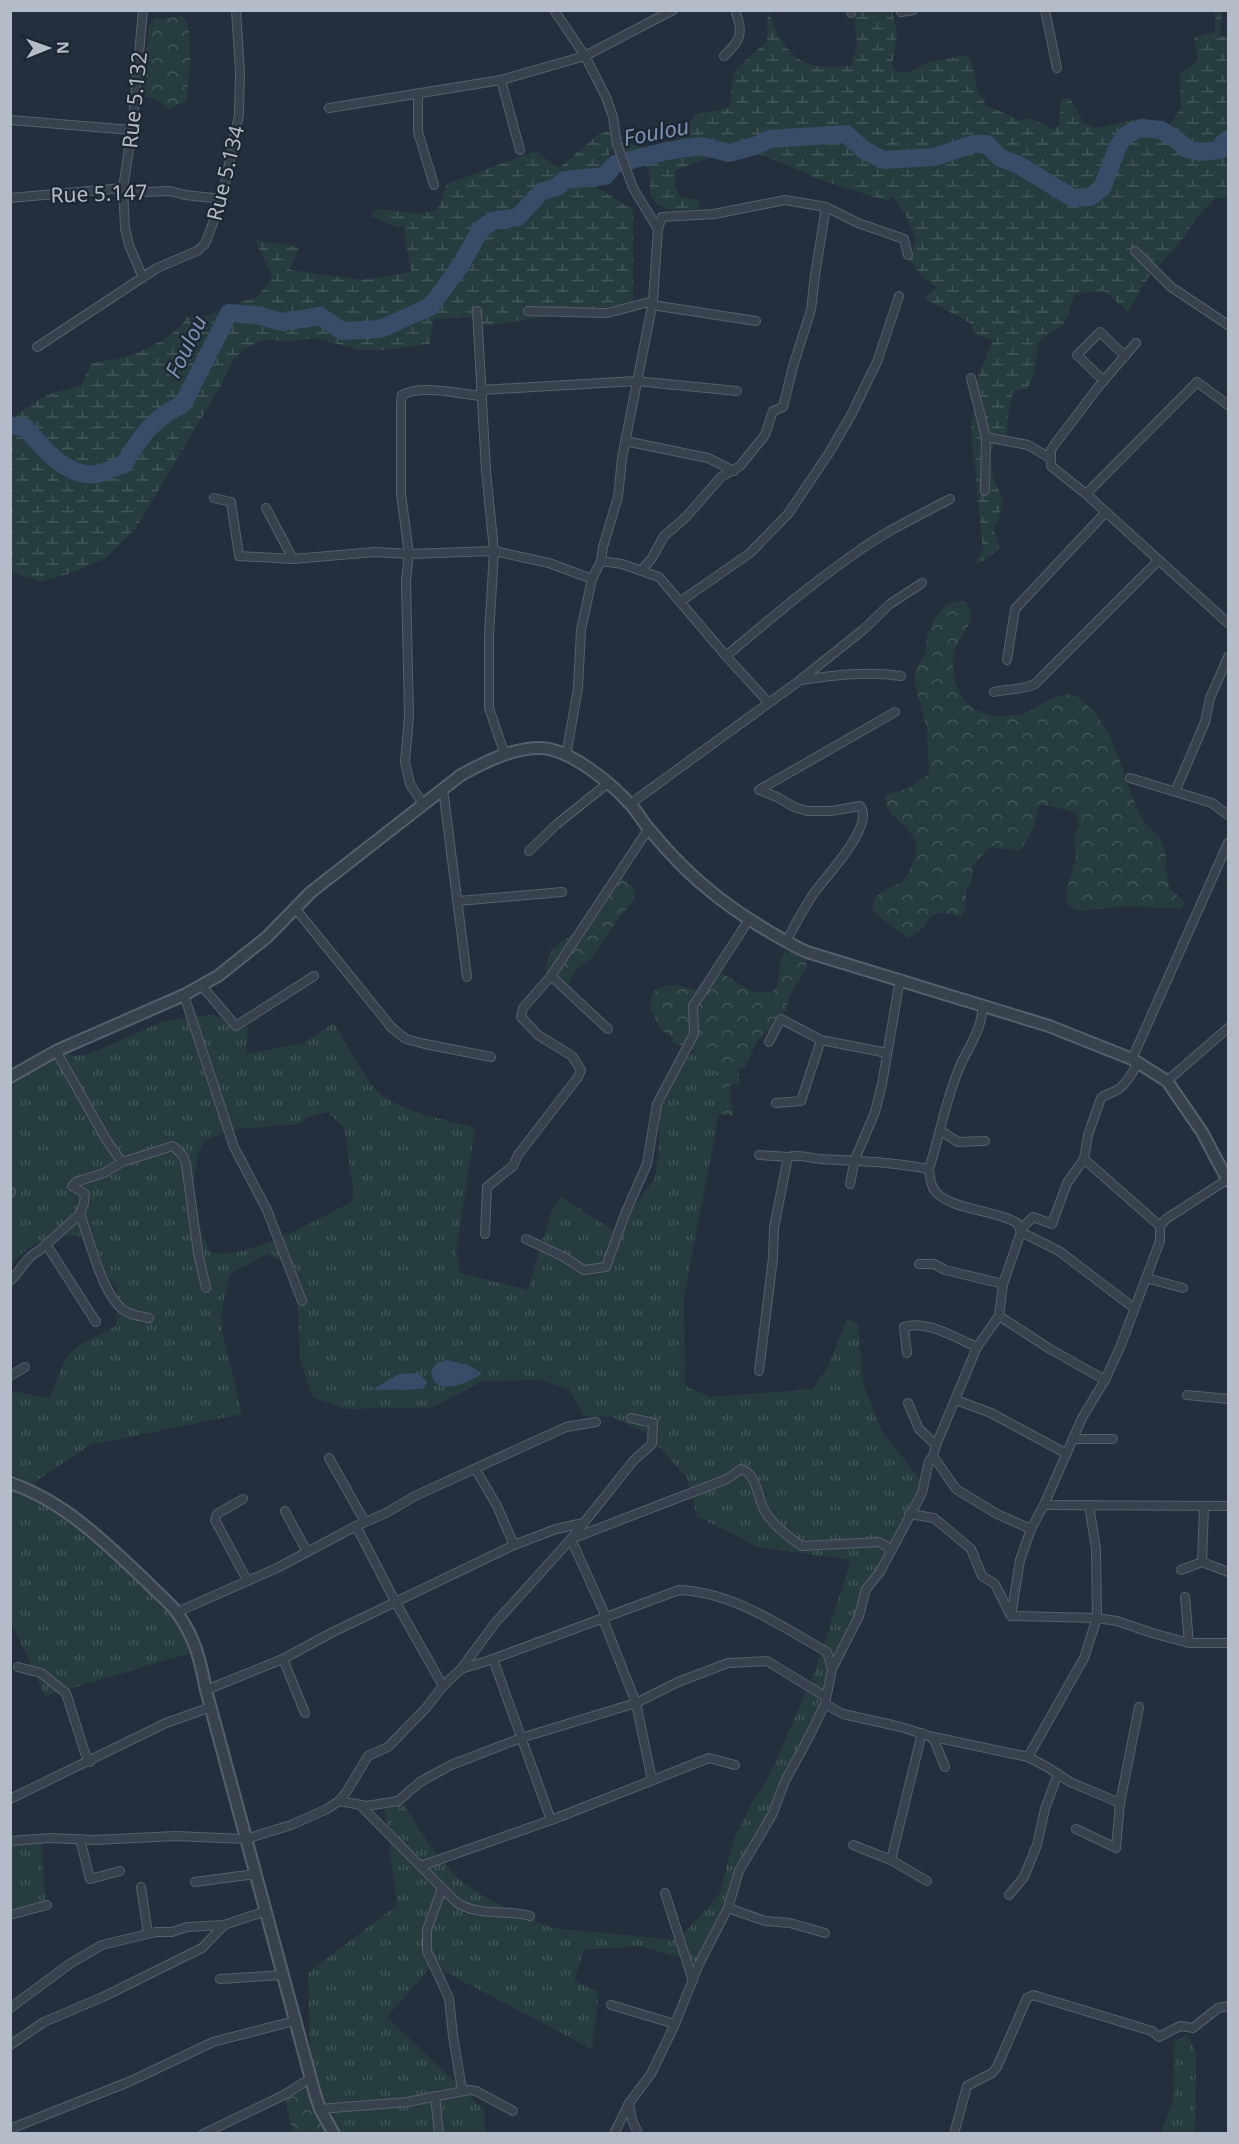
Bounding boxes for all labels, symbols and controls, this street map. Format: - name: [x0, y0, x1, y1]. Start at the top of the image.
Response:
- north arrow: [18, 18, 78, 78]
- text: N: [52, 41, 74, 54]
- street label: Rue 5.132: [115, 50, 153, 150]
- water label: Foulou: [621, 110, 692, 152]
- street label: Rue 5.134: [200, 123, 250, 223]
- street label: Rue 5.147: [50, 177, 148, 209]
- water label: Foulou: [157, 309, 213, 382]

